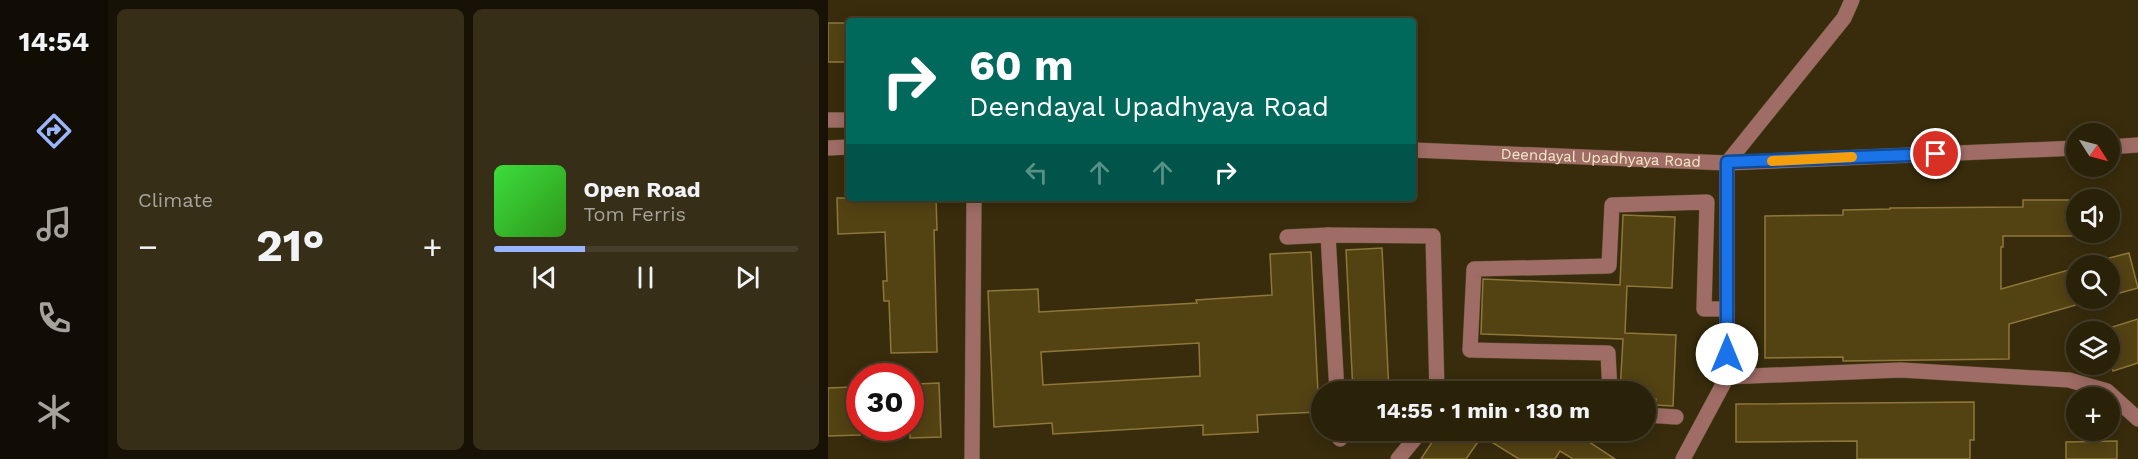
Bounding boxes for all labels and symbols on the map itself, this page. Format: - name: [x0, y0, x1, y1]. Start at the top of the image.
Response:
- north arrow: [2066, 123, 2120, 177]
- pin: [1910, 128, 1961, 179]
- street label: Deendayal Upadhyaya Road: [1500, 145, 1701, 171]
- position arrow: [1695, 322, 1759, 386]
- speed limit sign: 30: [846, 363, 924, 441]

